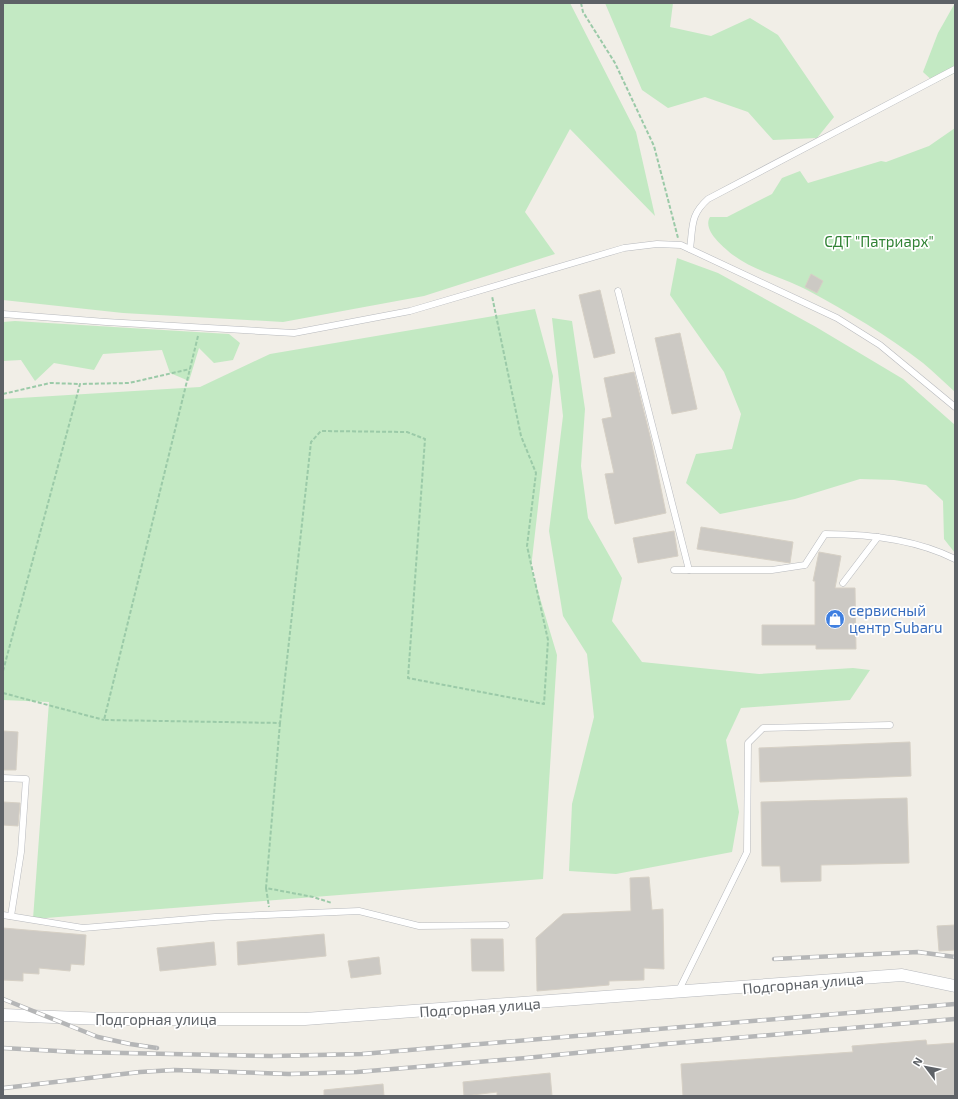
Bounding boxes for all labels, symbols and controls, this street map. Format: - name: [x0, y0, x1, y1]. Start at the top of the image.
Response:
- park label: СДТ "Патриарх": [824, 232, 934, 250]
- place label: сервисный центр Subaru: [849, 601, 942, 636]
- shop icon: сервисный центр Subaru: [824, 608, 846, 630]
- street label: Подгорная улица: [742, 969, 864, 998]
- street label: Подгорная улица: [419, 994, 541, 1021]
- street label: Подгорная улица: [95, 1010, 217, 1029]
- north arrow: [906, 1047, 946, 1087]
- text: N: [909, 1055, 925, 1068]

